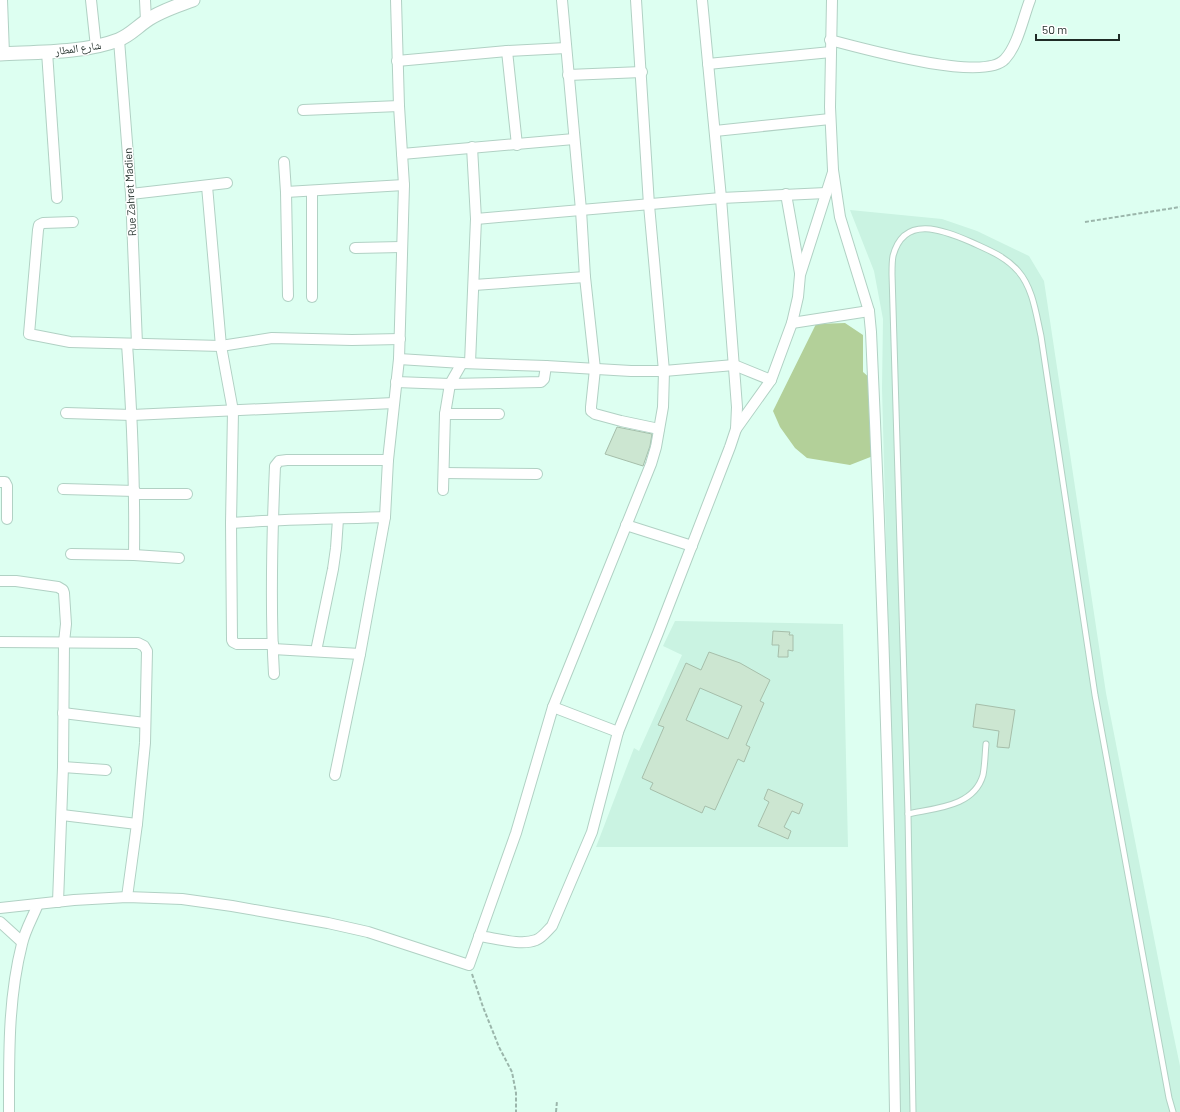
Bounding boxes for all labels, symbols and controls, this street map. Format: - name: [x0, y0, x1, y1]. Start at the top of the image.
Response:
- scale bar: [1036, 16, 1119, 42]
- text: 50 m: [1042, 22, 1067, 36]
- street label: شارع المطار: [53, 38, 102, 58]
- street label: Rue Zahret Madien: [121, 148, 138, 236]

